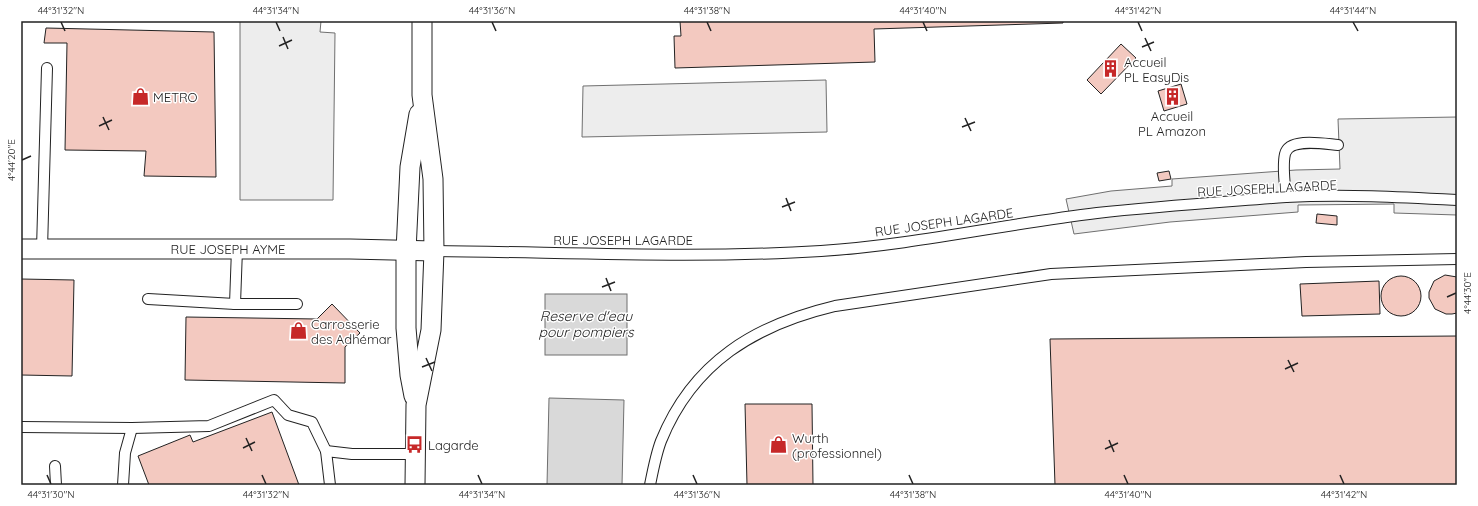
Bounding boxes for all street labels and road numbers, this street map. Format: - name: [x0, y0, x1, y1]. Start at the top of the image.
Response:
- street label: RUE JOSEPH LAGARDE: [1197, 176, 1337, 200]
- street label: RUE JOSEPH LAGARDE: [874, 204, 1014, 240]
- street label: RUE JOSEPH LAGARDE: [553, 232, 693, 248]
- street label: RUE JOSEPH AYME: [171, 241, 285, 257]

